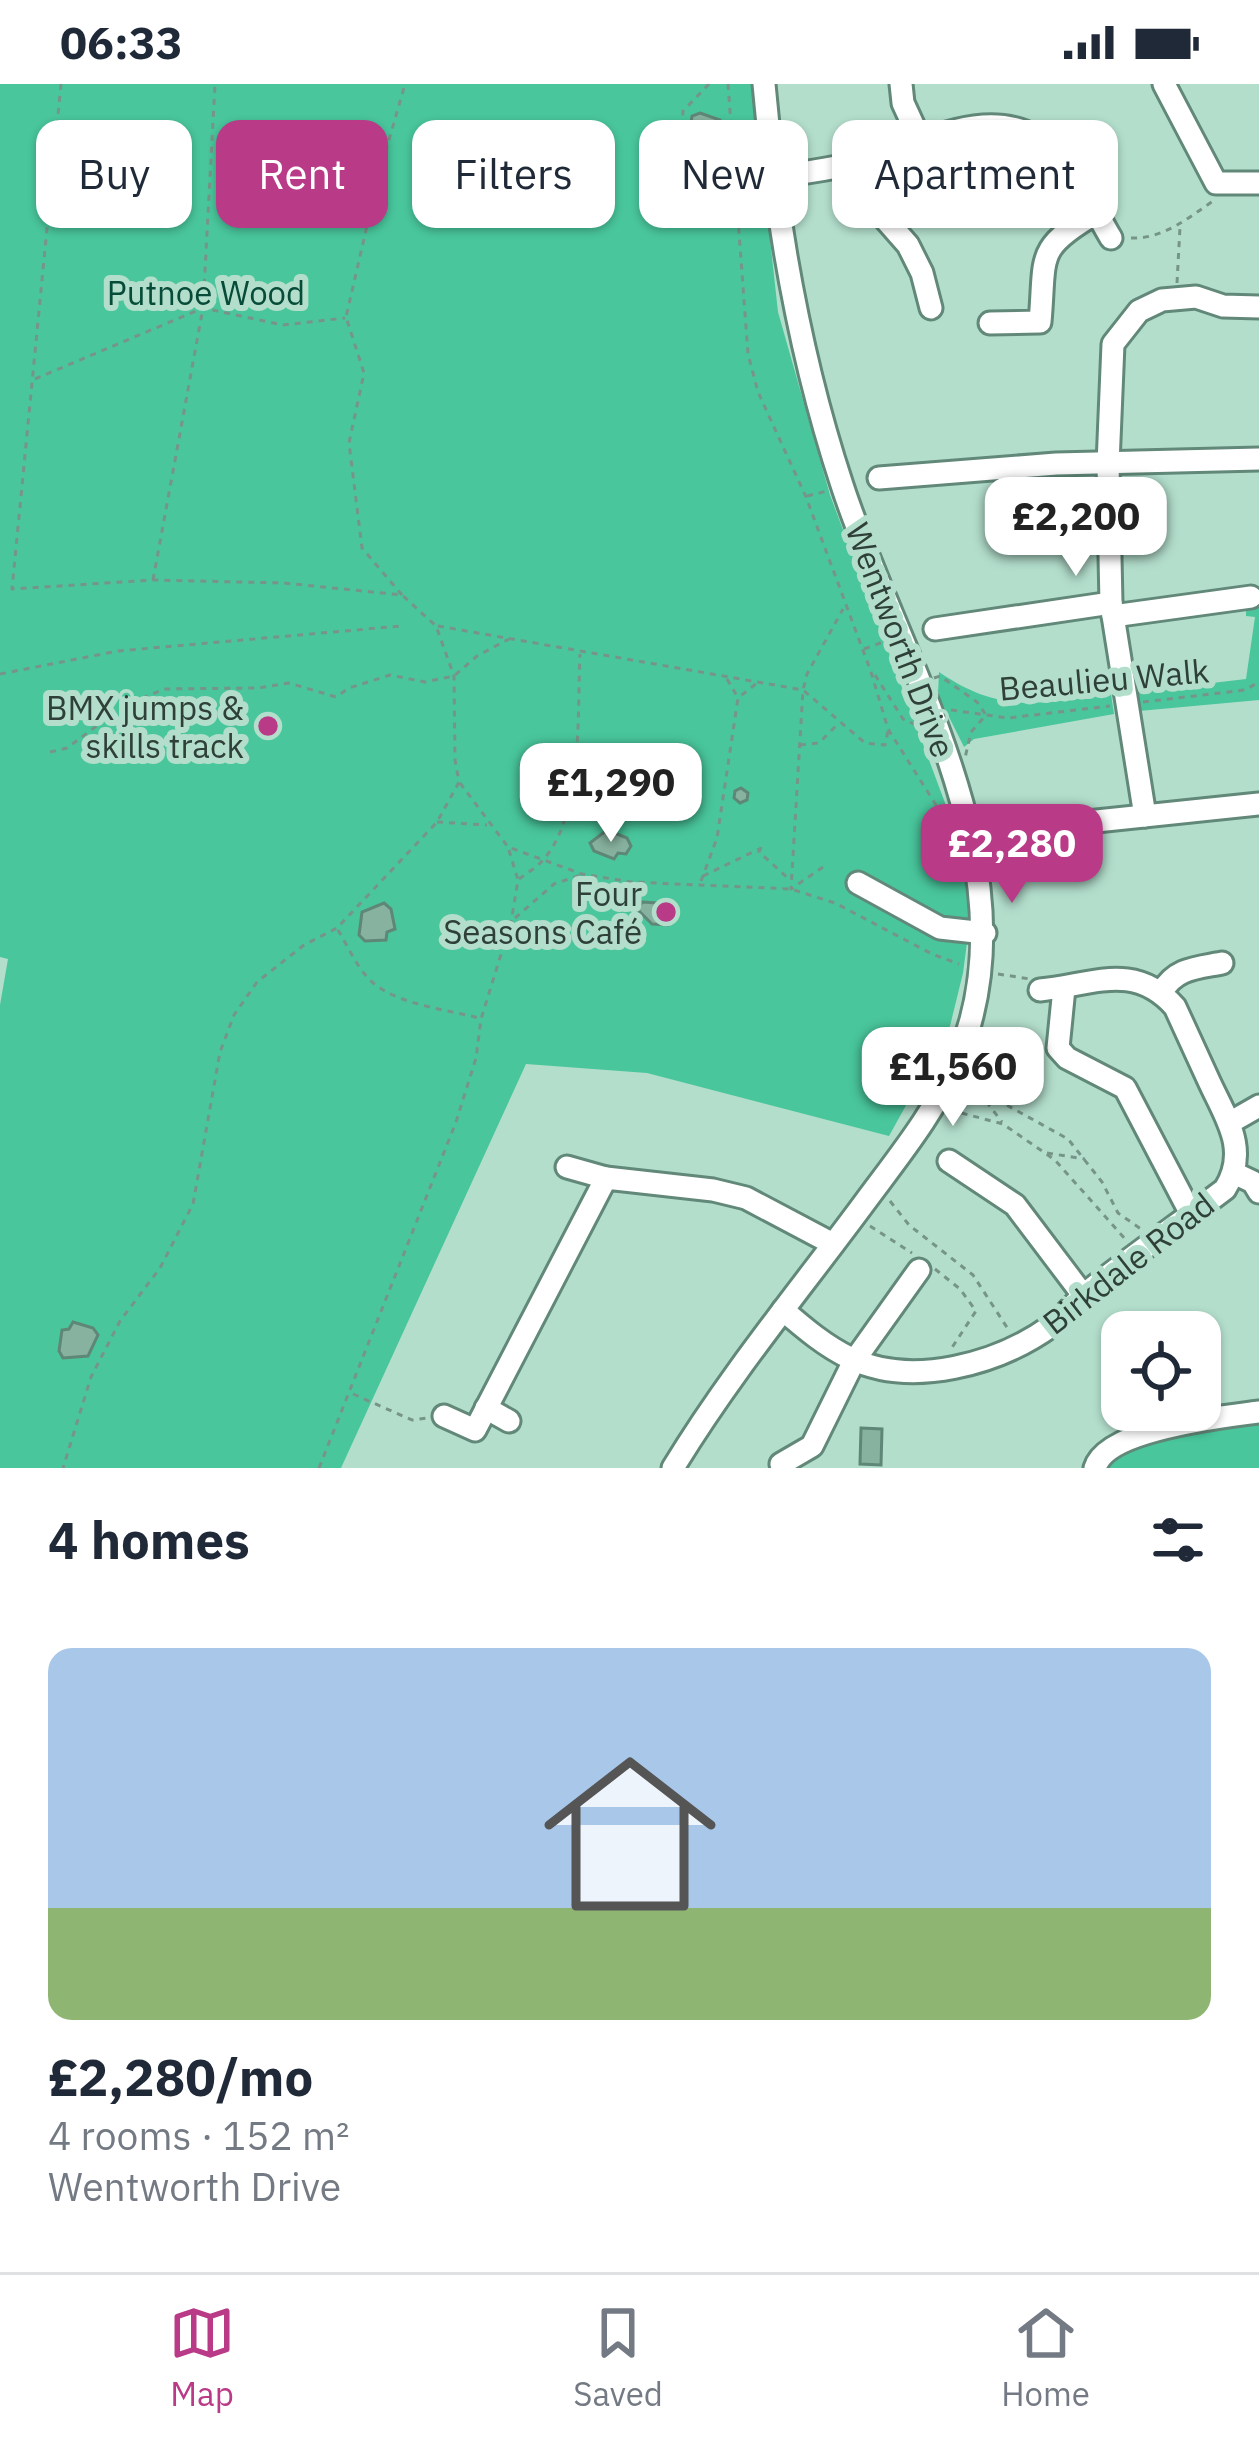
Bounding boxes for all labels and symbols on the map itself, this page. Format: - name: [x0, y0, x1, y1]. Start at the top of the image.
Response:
- park label: Putnoe Wood: [107, 271, 305, 314]
- pin: £2,200: [978, 477, 1174, 579]
- street label: Wentworth Drive: [836, 517, 966, 763]
- street label: Beaulieu Walk: [997, 648, 1211, 710]
- place label: BMX jumps & skills track: [46, 686, 244, 767]
- marker: BMX jumps & skills track: [255, 713, 281, 739]
- pin: £1,290: [513, 743, 709, 845]
- pin: £2,280: [914, 804, 1110, 906]
- place label: Four Seasons Café: [443, 872, 642, 953]
- marker: Four Seasons Café: [653, 899, 679, 925]
- pin: £1,560: [855, 1027, 1051, 1129]
- street label: Birkdale Road: [1033, 1183, 1223, 1343]

